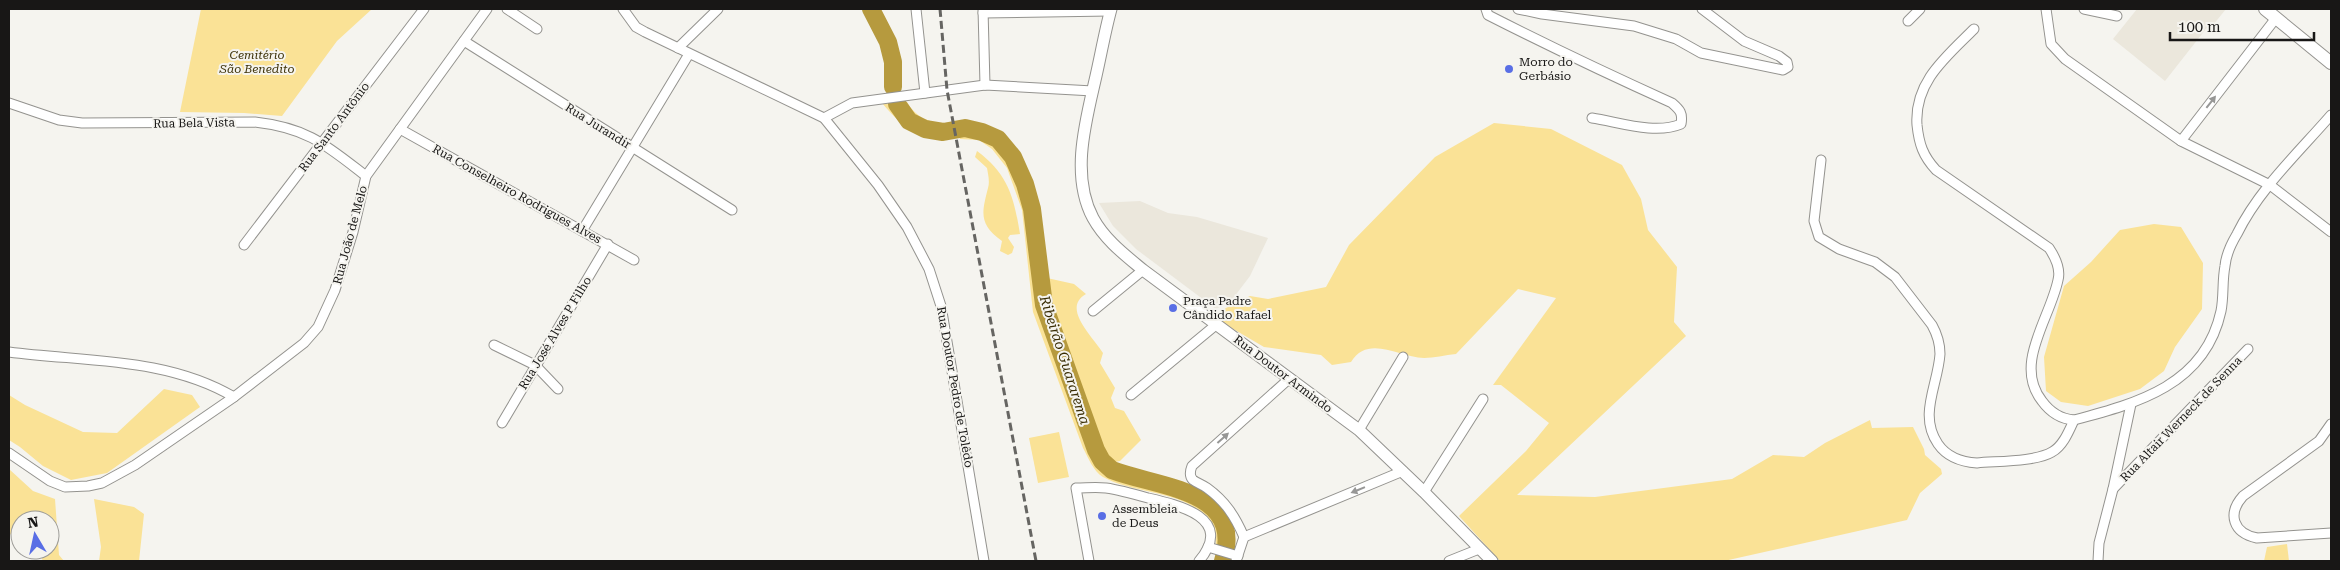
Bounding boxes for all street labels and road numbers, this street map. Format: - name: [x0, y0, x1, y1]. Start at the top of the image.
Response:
- street label: Rua Santo Antônio: [296, 79, 372, 175]
- street label: Rua Jurandir: [563, 100, 633, 152]
- street label: Rua Bela Vista: [153, 115, 236, 131]
- street label: Rua Conselheiro Rodrigues Alves: [430, 142, 604, 247]
- street label: Rua João de Melo: [330, 184, 370, 286]
- street label: Rua José Alves P Filho: [516, 274, 594, 392]
- street label: Rua Doutor Pedro de Tolêdo: [934, 305, 976, 469]
- street label: Rua Doutor Armindo: [1231, 332, 1335, 416]
- street label: Rua Altair Werneck de Senna: [2117, 353, 2245, 485]

